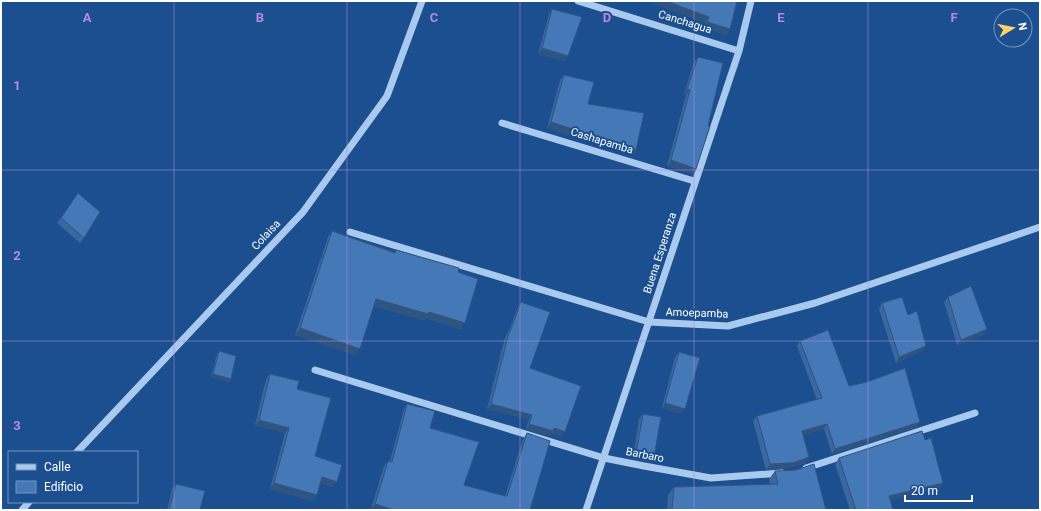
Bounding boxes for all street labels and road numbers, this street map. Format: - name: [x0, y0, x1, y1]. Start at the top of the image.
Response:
- street label: Canchagua: [657, 8, 713, 36]
- street label: Cashapamba: [569, 125, 635, 157]
- street label: Buena Esperanza: [641, 211, 679, 295]
- street label: Colaisa: [249, 217, 283, 253]
- street label: Amoepamba: [665, 305, 729, 321]
- street label: Barbaro: [625, 445, 665, 465]

